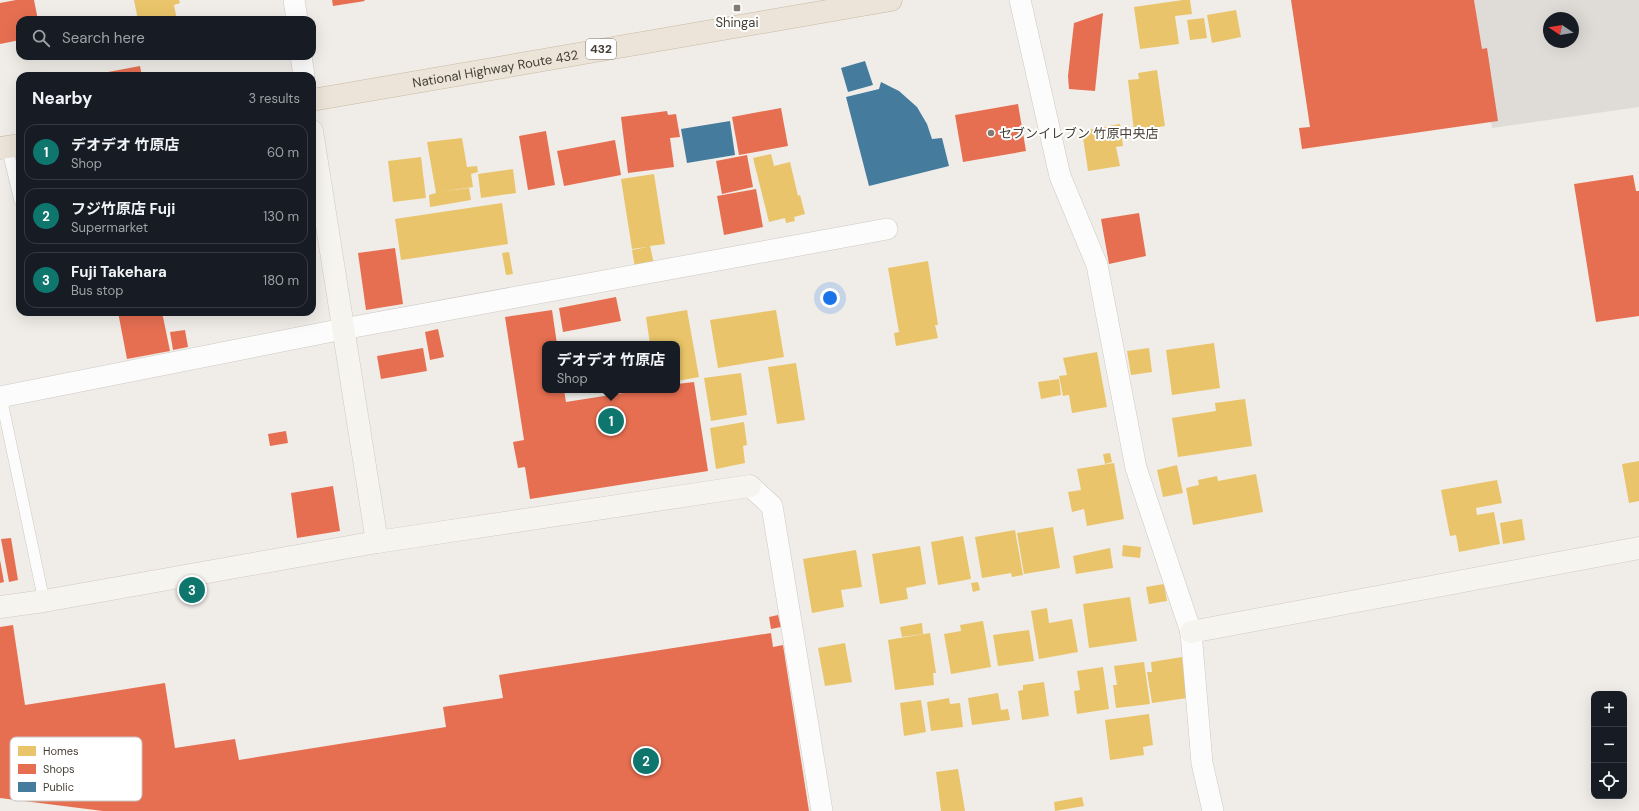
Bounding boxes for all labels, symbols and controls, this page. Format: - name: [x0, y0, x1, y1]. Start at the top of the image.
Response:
- marker: Shingai: [732, 3, 742, 13]
- north arrow: [1543, 12, 1579, 48]
- place label: Shingai: [715, 14, 759, 31]
- search box: [16, 16, 316, 60]
- icon: search: [30, 27, 52, 49]
- text: Search here: [62, 28, 145, 48]
- road number: 432: [586, 39, 616, 59]
- street label: National Highway Route 432: [411, 46, 580, 91]
- text: Nearby: [32, 87, 92, 109]
- text: 3 results: [248, 90, 300, 107]
- place label: セブンイレブン 竹原中央店: [999, 125, 1158, 142]
- marker: セブンイレブン 竹原中央店: [986, 128, 996, 138]
- text: デオデオ 竹原店: [71, 135, 180, 155]
- text: 1: [44, 144, 48, 161]
- text: 60 m: [267, 144, 299, 161]
- text: Shop: [71, 155, 102, 172]
- text: フジ竹原店 Fuji: [71, 199, 175, 219]
- text: 2: [42, 208, 50, 225]
- text: 130 m: [263, 208, 299, 225]
- text: Supermarket: [71, 219, 148, 236]
- text: Fuji Takehara: [71, 262, 167, 282]
- text: 3: [42, 272, 50, 289]
- text: 180 m: [263, 272, 299, 289]
- text: Bus stop: [71, 282, 123, 299]
- your location: [820, 288, 840, 308]
- popup: [542, 341, 680, 393]
- text: デオデオ 竹原店: [557, 350, 665, 370]
- text: Shop: [557, 370, 588, 387]
- pin: 1: [598, 406, 624, 436]
- pin: 3: [179, 575, 205, 605]
- map controls: [1591, 691, 1627, 799]
- button: +: [1591, 691, 1627, 727]
- button: −: [1591, 727, 1627, 763]
- legend: [10, 737, 142, 801]
- text: Homes: [43, 744, 79, 758]
- pin: 2: [633, 746, 659, 776]
- text: Shops: [43, 762, 75, 776]
- button: locate: [1591, 763, 1627, 799]
- text: Public: [43, 780, 74, 794]

